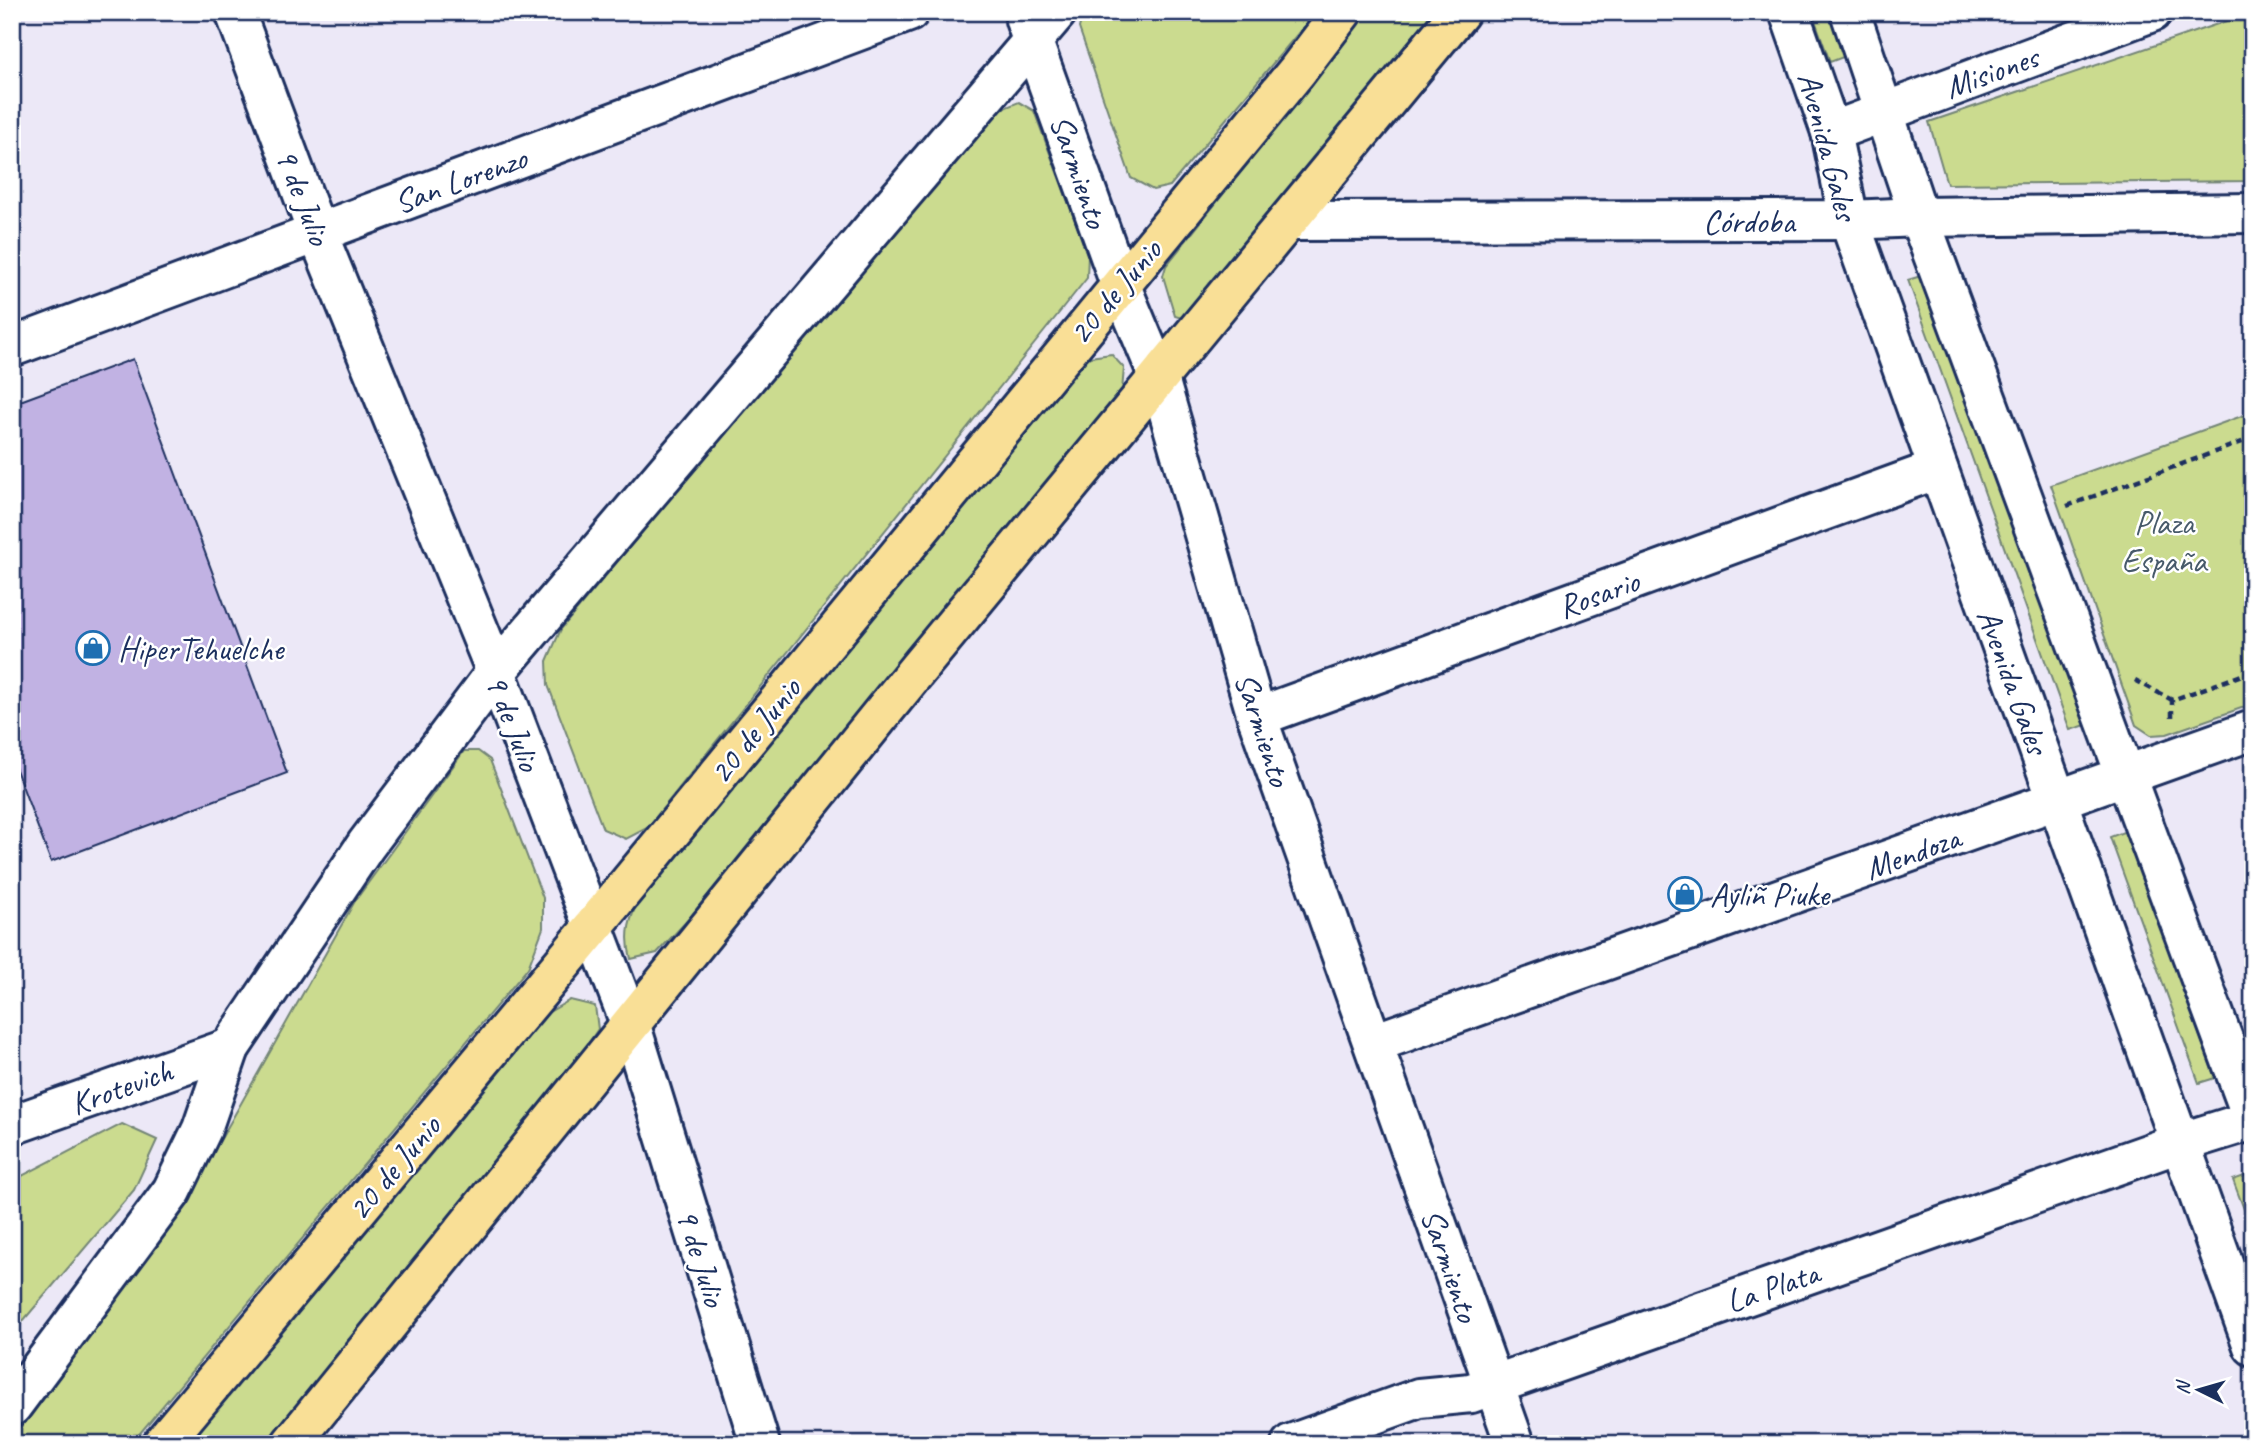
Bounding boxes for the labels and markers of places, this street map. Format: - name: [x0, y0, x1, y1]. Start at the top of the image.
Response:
- place label: HiperTehuelche: [118, 628, 285, 670]
- shop icon: HiperTehuelche: [74, 629, 112, 667]
- place label: Ayliñ Piuke: [1710, 874, 1831, 916]
- shop icon: Ayliñ Piuke: [1666, 875, 1704, 913]

